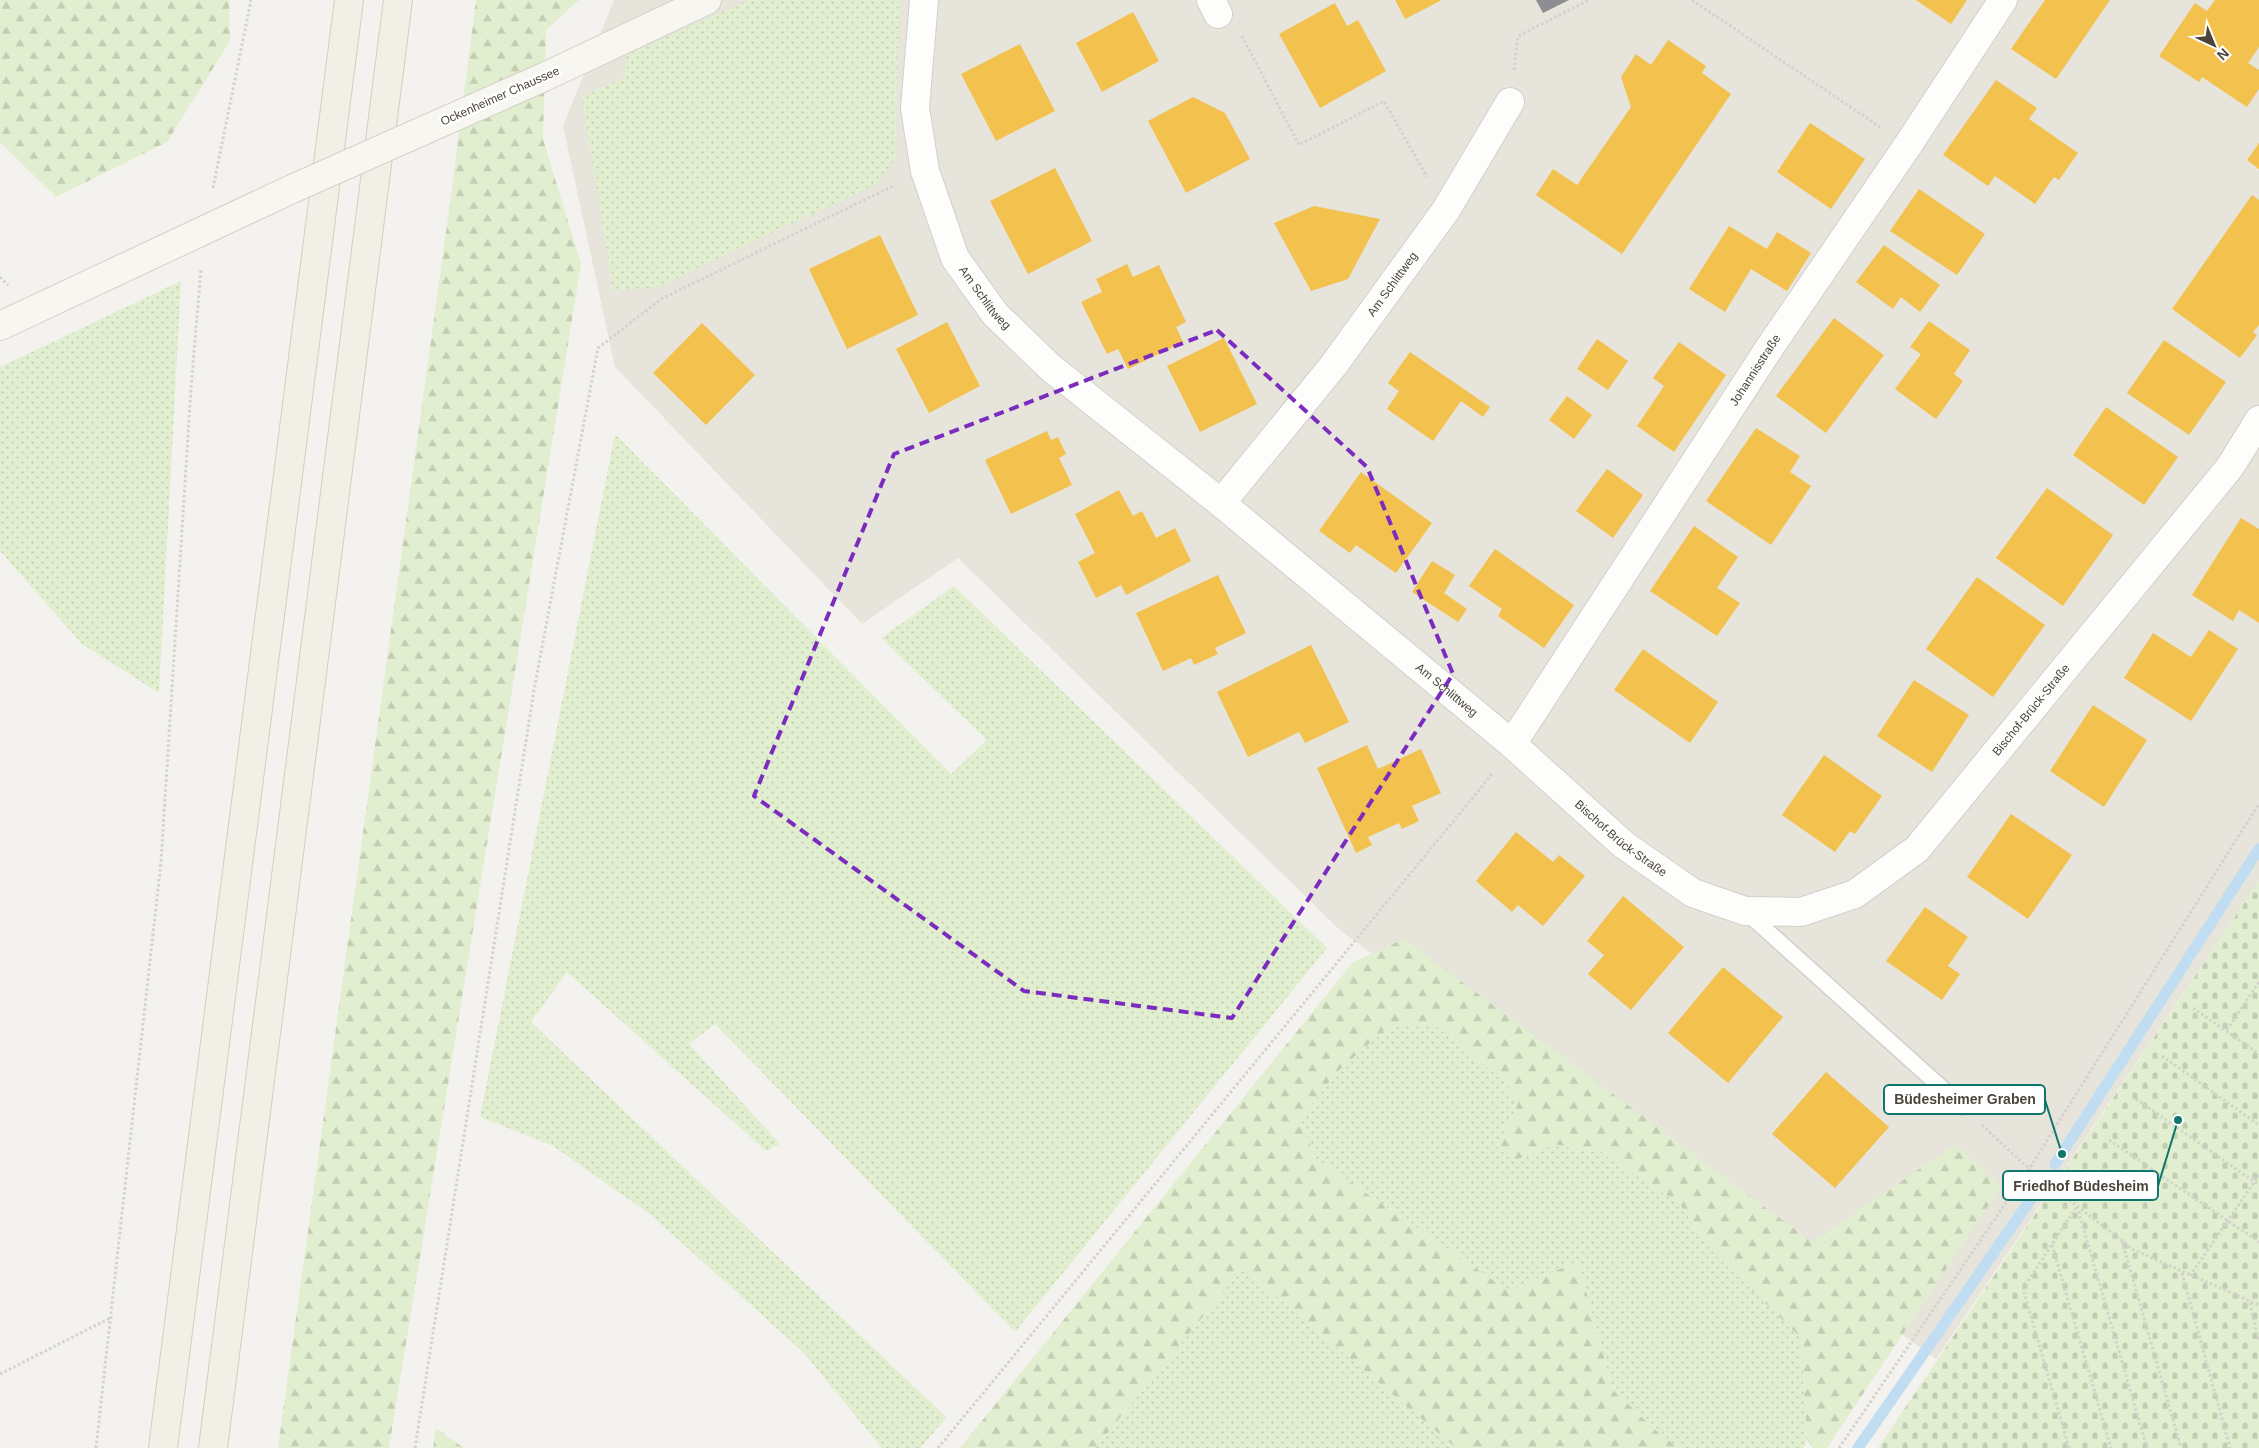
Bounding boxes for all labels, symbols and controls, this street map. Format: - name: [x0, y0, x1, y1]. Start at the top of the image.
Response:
- north arrow: [2189, 20, 2239, 70]
- text: N: [2214, 45, 2232, 64]
- street label: Ockenheimer Chaussee: [438, 63, 562, 129]
- street label: Am Schlittweg: [1364, 249, 1420, 319]
- street label: Am Schlittweg: [956, 263, 1014, 332]
- street label: Johannisstraße: [1727, 332, 1784, 408]
- street label: Am Schlittweg: [1413, 660, 1481, 720]
- street label: Bischof-Brück-Straße: [1989, 661, 2073, 758]
- street label: Bischof-Brück-Straße: [1572, 797, 1670, 880]
- callout: Büdesheimer Graben: [1884, 1085, 2045, 1114]
- text: Büdesheimer Graben: [1894, 1091, 2036, 1107]
- callout: Friedhof Büdesheim: [2003, 1171, 2158, 1200]
- text: Friedhof Büdesheim: [2013, 1178, 2149, 1194]

